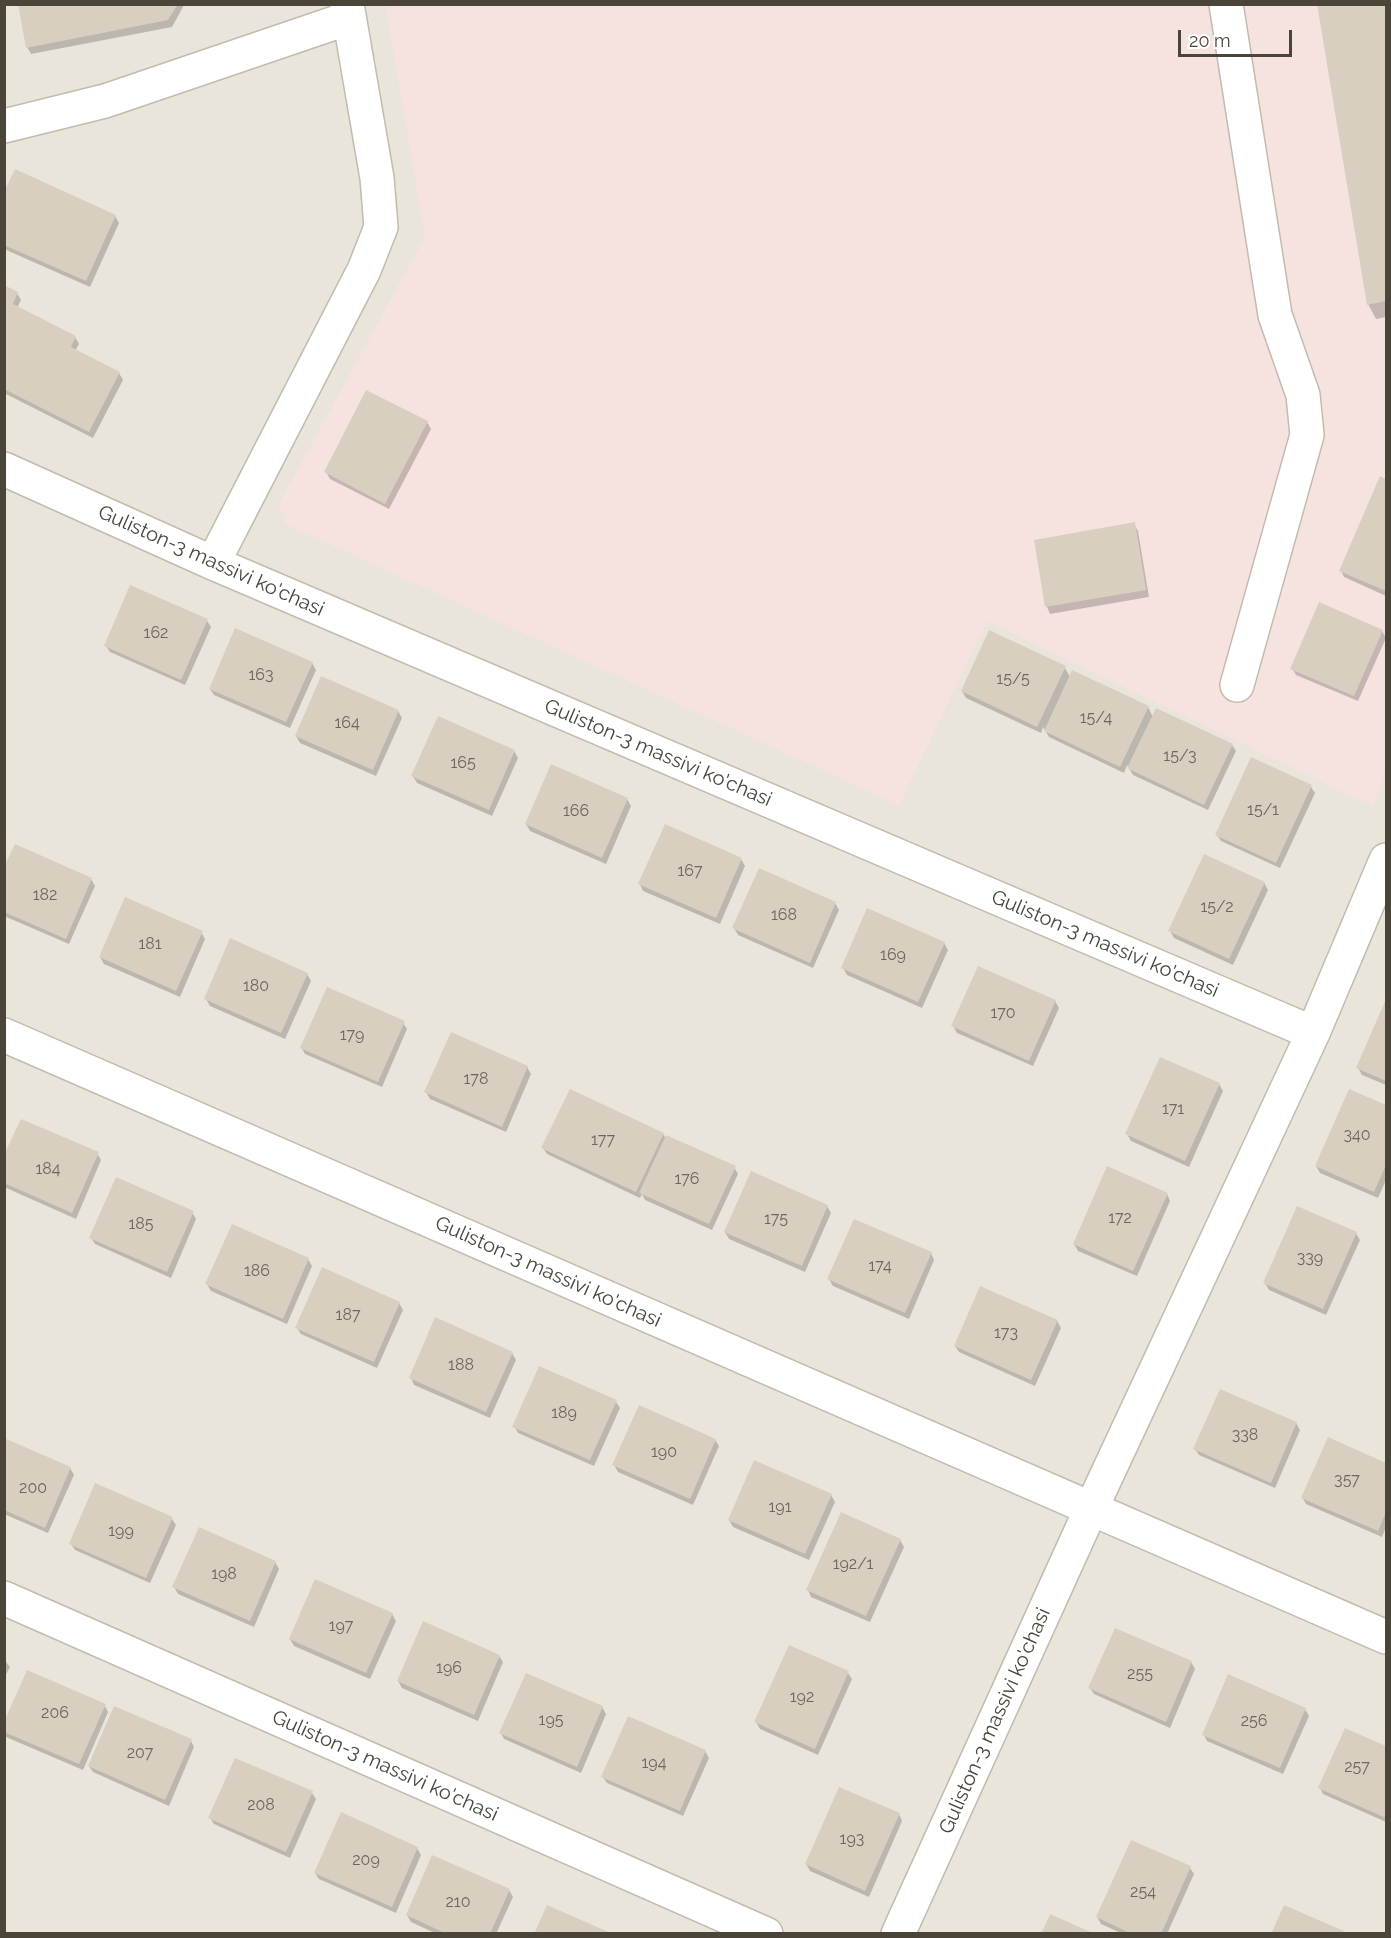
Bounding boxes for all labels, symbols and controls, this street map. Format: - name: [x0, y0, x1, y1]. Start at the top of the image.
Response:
- scale bar: [1181, 18, 1295, 56]
- text: 20 m: [1189, 30, 1231, 51]
- street label: Guliston-3 massivi ko'chasi: [94, 500, 328, 622]
- house number: 162: [144, 623, 168, 643]
- house number: 163: [248, 665, 274, 685]
- house number: 15/5: [996, 669, 1030, 689]
- street label: Guliston-3 massivi ko'chasi: [541, 694, 775, 812]
- house number: 15/4: [1080, 708, 1112, 728]
- house number: 164: [334, 713, 360, 733]
- house number: 15/3: [1163, 746, 1197, 766]
- house number: 165: [450, 753, 476, 773]
- house number: 15/1: [1247, 800, 1279, 820]
- house number: 166: [563, 801, 589, 821]
- house number: 167: [677, 861, 703, 881]
- house number: 182: [33, 885, 57, 905]
- street label: Guliston-3 massivi ko'chasi: [988, 885, 1222, 1003]
- house number: 15/2: [1200, 897, 1234, 917]
- house number: 168: [771, 905, 797, 925]
- house number: 181: [138, 934, 162, 954]
- house number: 169: [880, 945, 906, 965]
- house number: 180: [243, 976, 269, 996]
- house number: 170: [990, 1003, 1016, 1023]
- house number: 179: [340, 1025, 364, 1045]
- house number: 178: [464, 1069, 488, 1089]
- house number: 171: [1162, 1099, 1184, 1119]
- house number: 340: [1343, 1125, 1371, 1145]
- house number: 177: [591, 1130, 615, 1150]
- house number: 184: [35, 1159, 61, 1179]
- house number: 176: [675, 1169, 699, 1189]
- house number: 172: [1108, 1208, 1132, 1228]
- house number: 175: [764, 1209, 788, 1229]
- street label: Guliston-3 massivi ko'chasi: [431, 1211, 665, 1333]
- house number: 185: [128, 1214, 154, 1234]
- house number: 339: [1297, 1248, 1323, 1268]
- house number: 174: [868, 1256, 892, 1276]
- house number: 186: [244, 1261, 270, 1281]
- house number: 187: [336, 1305, 360, 1325]
- house number: 173: [994, 1323, 1018, 1343]
- house number: 188: [448, 1355, 474, 1375]
- house number: 189: [551, 1403, 577, 1423]
- house number: 338: [1232, 1425, 1258, 1445]
- house number: 190: [651, 1442, 677, 1462]
- house number: 357: [1334, 1470, 1360, 1490]
- house number: 200: [19, 1478, 47, 1498]
- house number: 191: [768, 1497, 792, 1517]
- house number: 199: [108, 1521, 134, 1541]
- house number: 192/1: [833, 1554, 873, 1574]
- house number: 198: [211, 1564, 237, 1584]
- street label: Guliston-3 massivi ko'chasi: [934, 1604, 1056, 1838]
- house number: 197: [329, 1616, 353, 1636]
- house number: 196: [436, 1658, 462, 1678]
- house number: 255: [1127, 1664, 1153, 1684]
- house number: 192: [790, 1687, 814, 1707]
- house number: 206: [41, 1703, 69, 1723]
- street label: Guliston-3 massivi ko'chasi: [268, 1705, 502, 1827]
- house number: 195: [539, 1710, 563, 1730]
- house number: 256: [1241, 1711, 1267, 1731]
- house number: 207: [127, 1743, 153, 1763]
- house number: 194: [642, 1753, 666, 1773]
- house number: 257: [1344, 1757, 1370, 1777]
- house number: 208: [247, 1795, 275, 1815]
- house number: 193: [840, 1829, 864, 1849]
- house number: 209: [352, 1850, 380, 1870]
- house number: 254: [1130, 1882, 1156, 1902]
- house number: 210: [446, 1892, 470, 1912]

